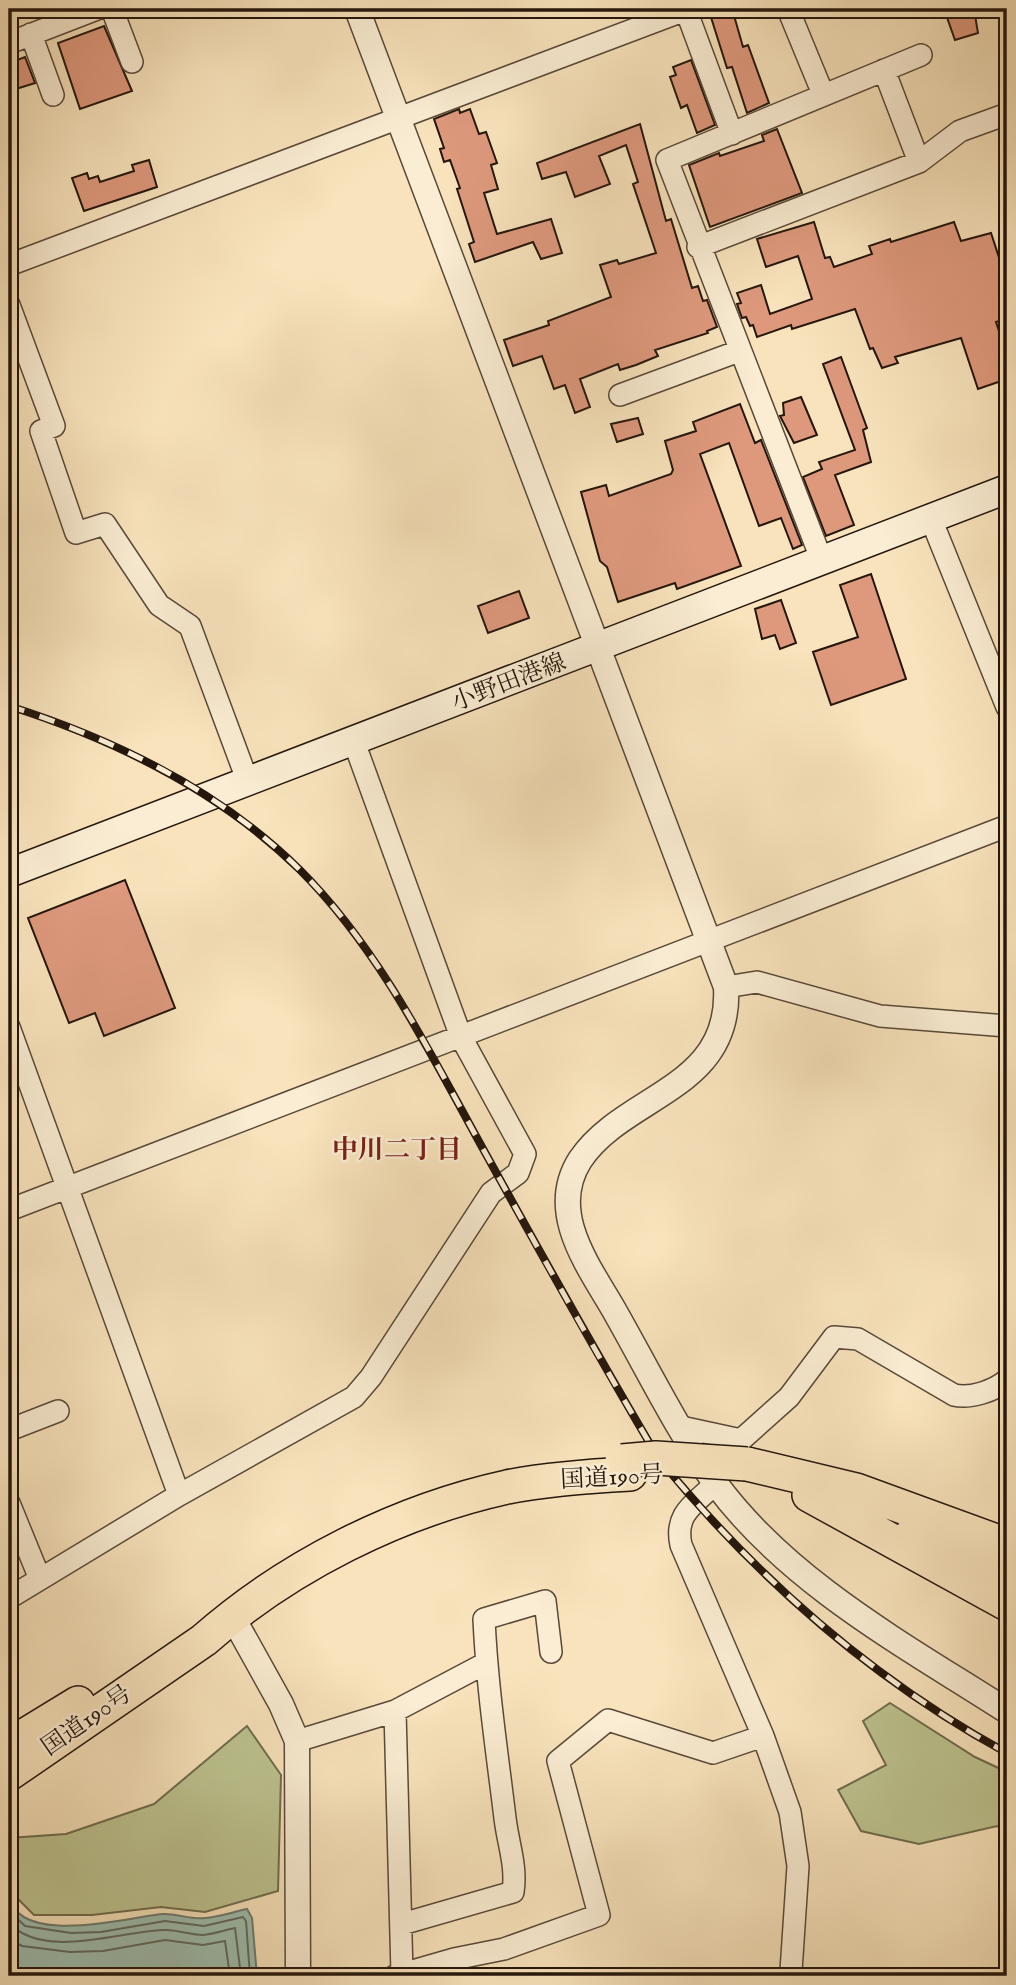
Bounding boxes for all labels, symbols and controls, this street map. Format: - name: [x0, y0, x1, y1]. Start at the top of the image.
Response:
- street label: 小野田港線: [447, 647, 571, 719]
- district label: 中川二丁目: [332, 1134, 462, 1167]
- street label: 国道190号: [560, 1460, 664, 1496]
- street label: 国道190号: [36, 1679, 138, 1763]

